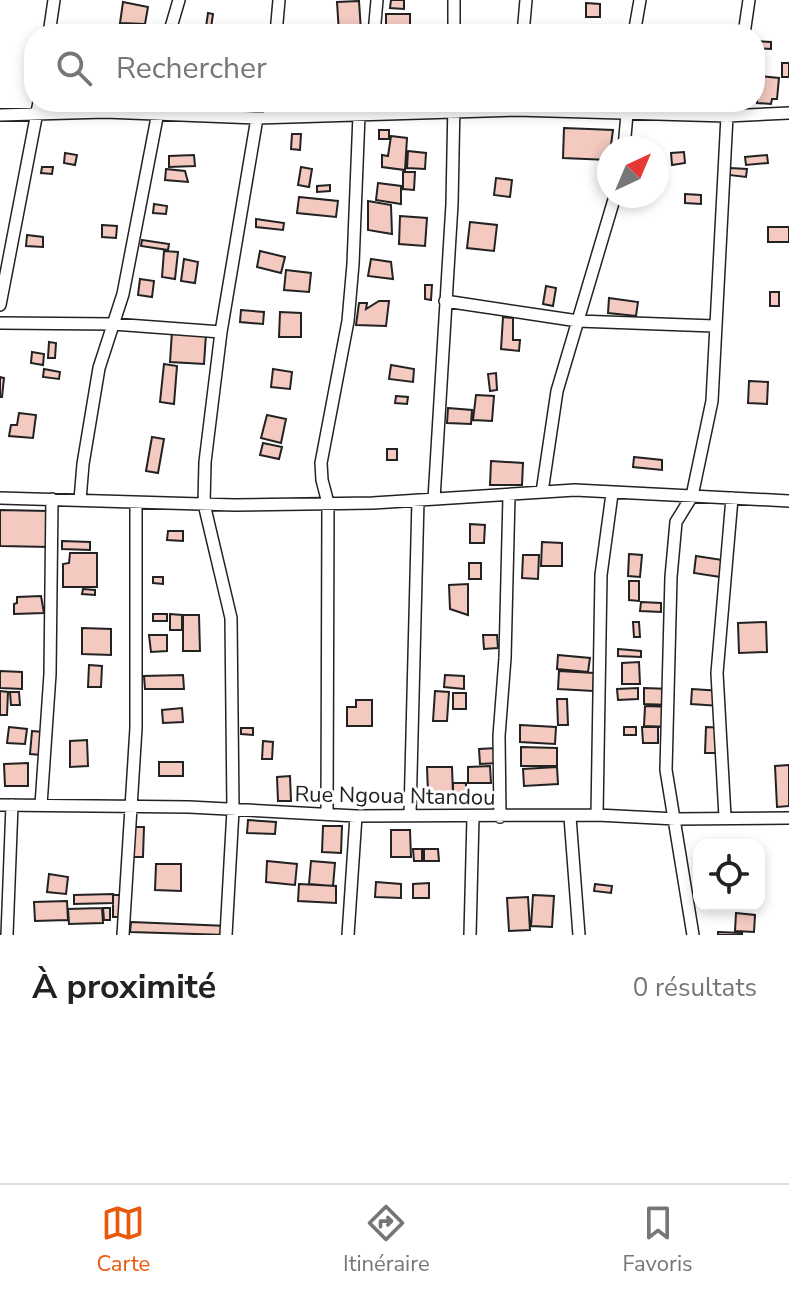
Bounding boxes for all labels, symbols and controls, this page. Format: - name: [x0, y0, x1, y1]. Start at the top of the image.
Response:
- search box: [24, 24, 765, 112]
- icon: search: [52, 46, 96, 90]
- text: Rechercher: [116, 48, 267, 89]
- north arrow: [597, 136, 669, 208]
- street label: Rue Ngoua Ntandou: [294, 779, 496, 813]
- map controls: [693, 839, 765, 911]
- button: locate: [693, 839, 765, 911]
- text: À proximité: [32, 964, 216, 1010]
- text: 0 résultats: [633, 970, 757, 1005]
- tab: Carte: [96, 1201, 150, 1279]
- tab: Itinéraire: [343, 1201, 430, 1279]
- tab: Favoris: [622, 1201, 693, 1279]

